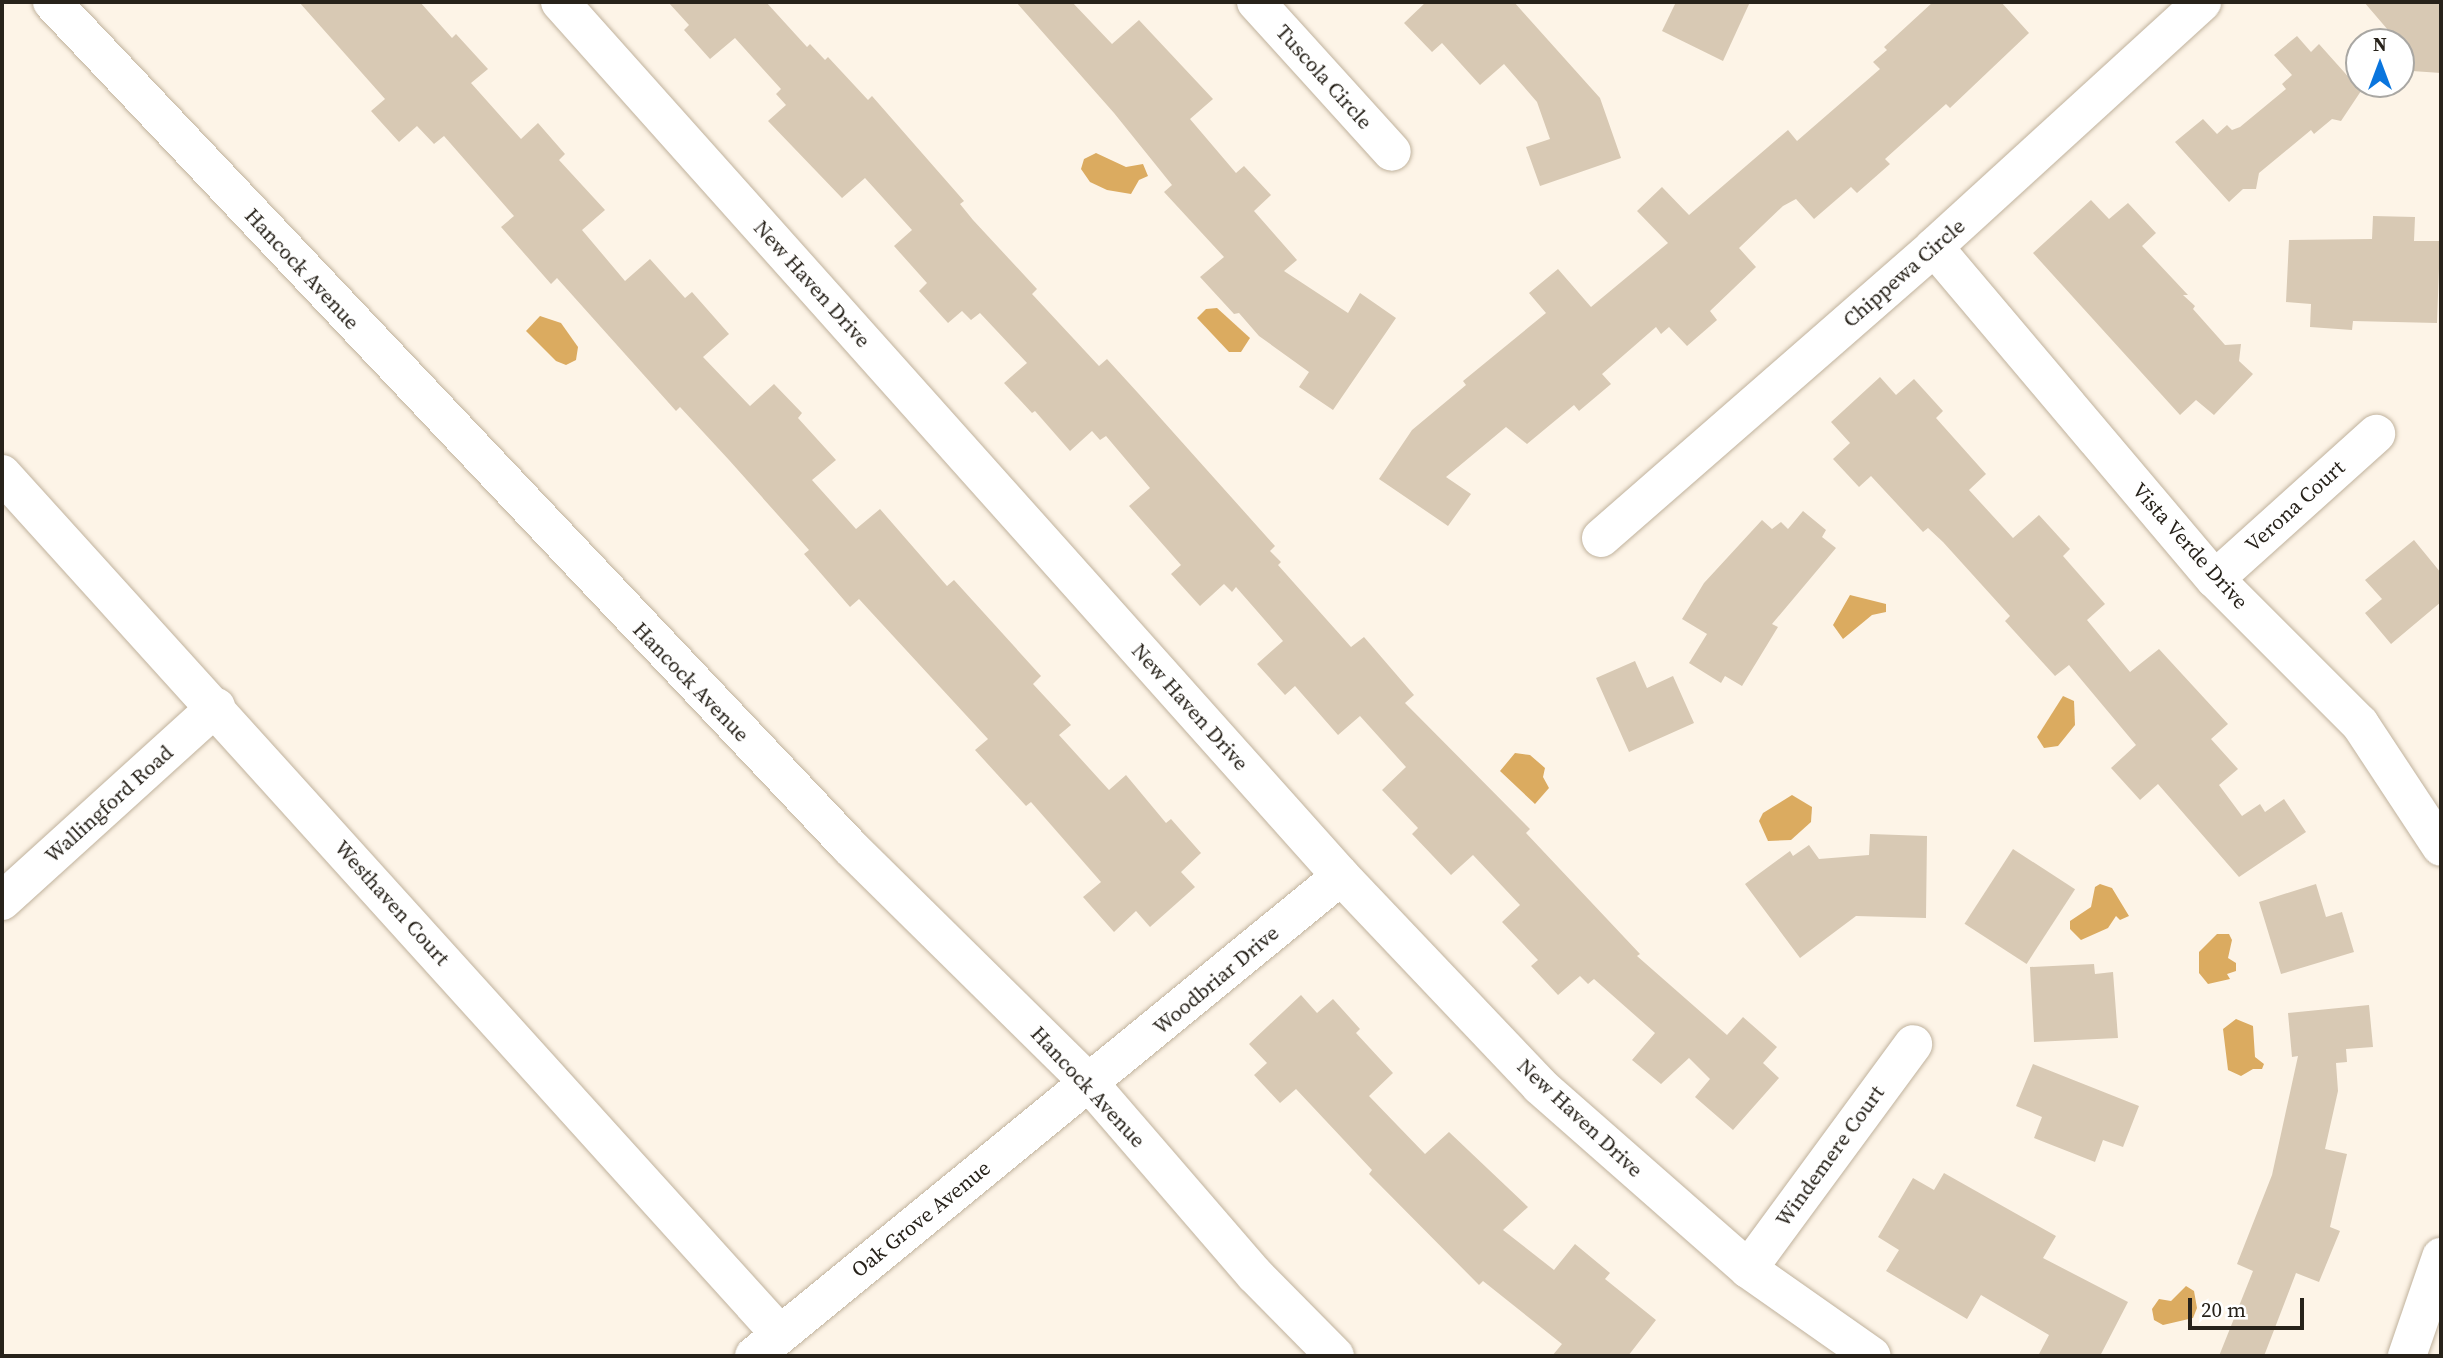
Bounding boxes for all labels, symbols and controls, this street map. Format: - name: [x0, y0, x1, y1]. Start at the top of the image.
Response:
- street label: Tuscola Circle: [1270, 20, 1378, 134]
- north arrow: [2345, 28, 2415, 98]
- text: N: [2373, 31, 2387, 57]
- street label: Hancock Avenue: [239, 203, 365, 335]
- street label: Chippewa Circle: [1838, 213, 1970, 333]
- street label: New Haven Drive: [748, 215, 876, 353]
- street label: Verona Court: [2240, 455, 2350, 557]
- street label: Vista Verde Drive: [2127, 478, 2253, 614]
- street label: Hancock Avenue: [628, 617, 754, 747]
- street label: New Haven Drive: [1126, 638, 1254, 776]
- street label: Wallingford Road: [40, 740, 178, 868]
- street label: Westhaven Court: [329, 835, 455, 971]
- street label: Woodbriar Drive: [1148, 920, 1284, 1040]
- street label: Hancock Avenue: [1025, 1021, 1151, 1153]
- street label: New Haven Drive: [1512, 1053, 1648, 1183]
- street label: Windemere Court: [1770, 1081, 1890, 1231]
- street label: Oak Grove Avenue: [847, 1155, 995, 1283]
- scale bar: [2191, 1284, 2306, 1328]
- text: 20 m: [2201, 1295, 2246, 1324]

